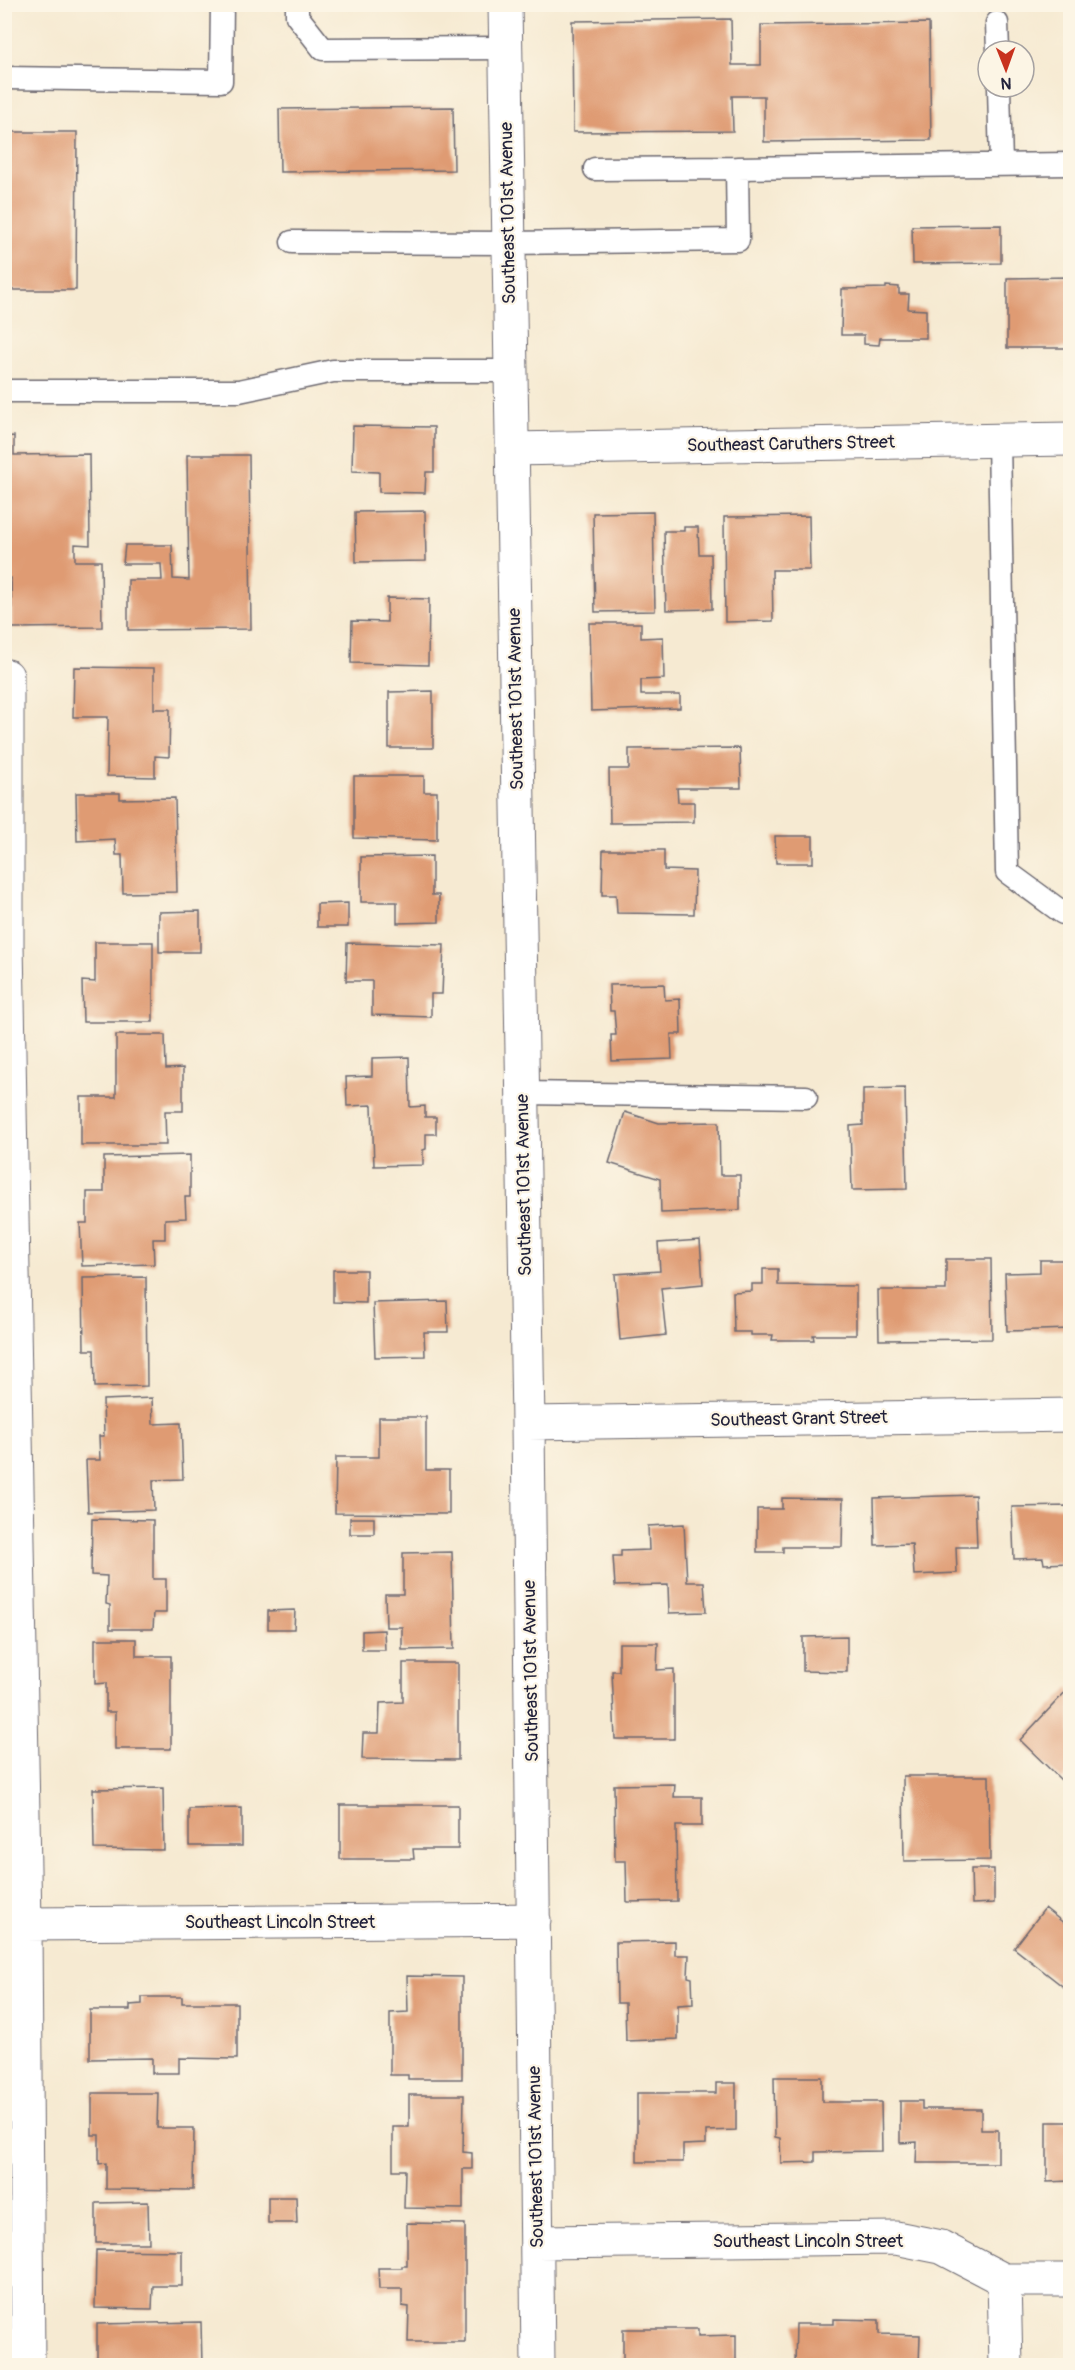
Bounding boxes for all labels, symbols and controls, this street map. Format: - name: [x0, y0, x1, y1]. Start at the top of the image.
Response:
- north arrow: [976, 39, 1036, 99]
- text: N: [1000, 73, 1012, 93]
- street label: Southeast 101st Avenue: [495, 122, 521, 304]
- street label: Southeast Caruthers Street: [687, 431, 896, 457]
- street label: Southeast 101st Avenue: [503, 608, 529, 790]
- street label: Southeast 101st Avenue: [511, 1094, 537, 1276]
- street label: Southeast Grant Street: [710, 1406, 889, 1432]
- street label: Southeast 101st Avenue: [518, 1580, 544, 1762]
- street label: Southeast Lincoln Street: [185, 1911, 376, 1934]
- street label: Southeast 101st Avenue: [523, 2066, 549, 2248]
- street label: Southeast Lincoln Street: [713, 2230, 904, 2253]

